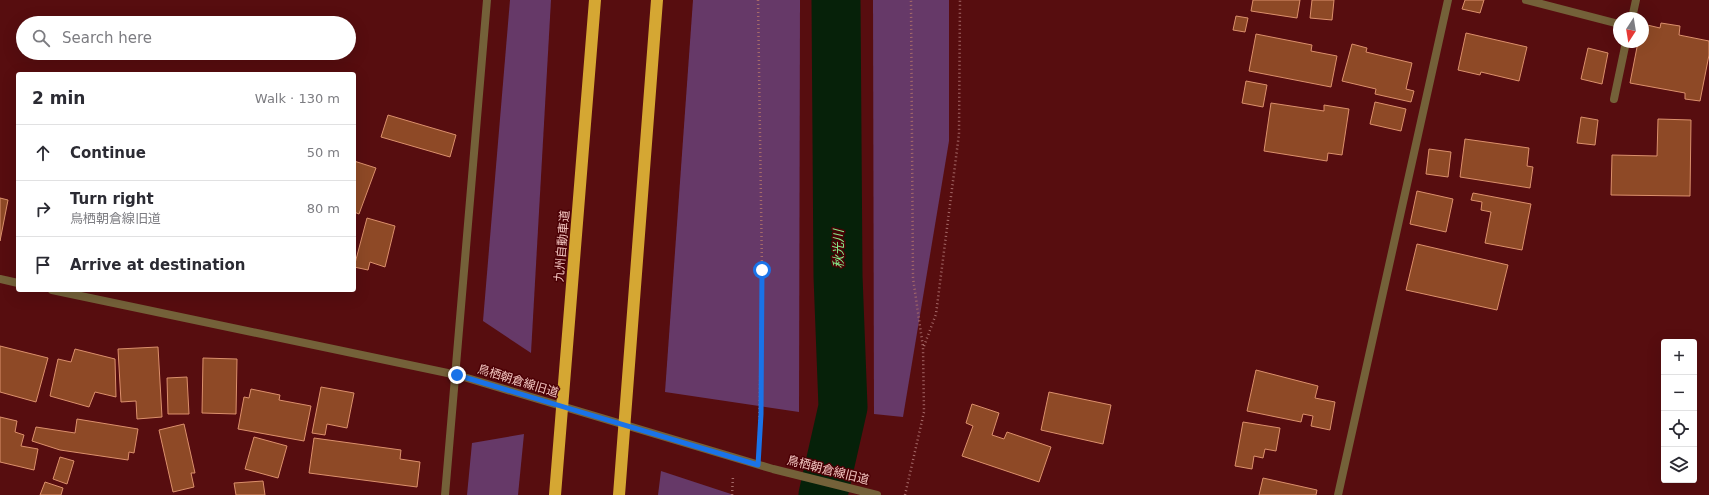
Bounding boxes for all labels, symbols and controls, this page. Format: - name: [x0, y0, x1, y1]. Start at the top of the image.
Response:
- north arrow: [1613, 12, 1649, 48]
- search box: [16, 16, 356, 60]
- icon: search: [30, 27, 52, 49]
- text: Search here: [62, 29, 152, 47]
- text: 2 min: [32, 88, 85, 108]
- text: Walk · 130 m: [255, 91, 340, 106]
- icon: ahead: [32, 142, 54, 164]
- text: Continue: [70, 144, 146, 162]
- text: 50 m: [307, 145, 340, 160]
- text: Turn right: [70, 190, 154, 208]
- icon: right: [32, 198, 54, 220]
- text: 80 m: [307, 201, 340, 216]
- street label: 九州自動車道: [552, 210, 572, 282]
- text: 鳥栖朝倉線旧道: [70, 211, 161, 226]
- water label: 秋光川: [831, 228, 846, 269]
- icon: arrive: [32, 254, 54, 276]
- text: Arrive at destination: [70, 256, 245, 274]
- route start: [753, 261, 771, 279]
- map controls: [1661, 339, 1697, 483]
- button: +: [1661, 339, 1697, 375]
- street label: 鳥栖朝倉線旧道: [476, 362, 560, 400]
- route end: [448, 366, 466, 384]
- button: −: [1661, 375, 1697, 411]
- button: locate: [1661, 411, 1697, 447]
- button: layers: [1661, 447, 1697, 483]
- street label: 鳥栖朝倉線旧道: [786, 453, 870, 487]

